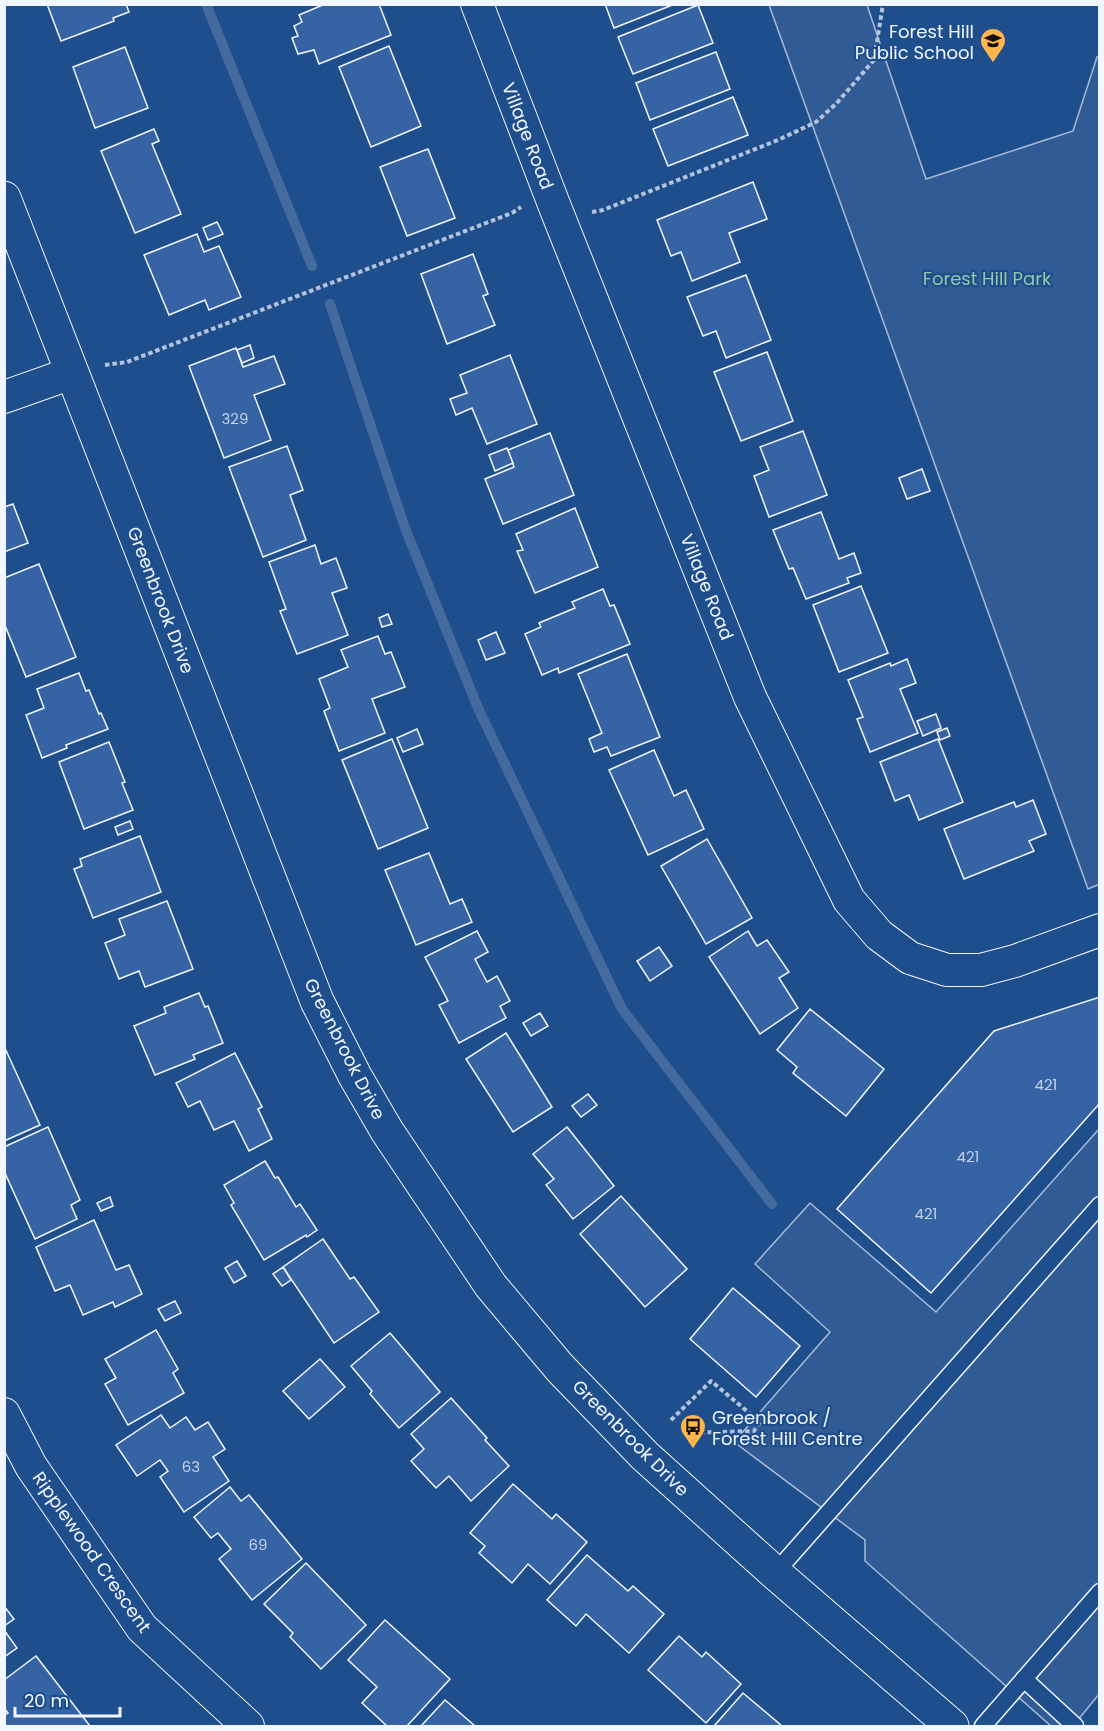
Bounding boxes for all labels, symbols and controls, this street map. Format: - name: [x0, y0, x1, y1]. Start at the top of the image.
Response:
- place label: Forest Hill Public School: [855, 19, 974, 65]
- school or university icon: Forest Hill Public School: [978, 26, 1008, 64]
- street label: Village Road: [496, 79, 560, 193]
- park label: Forest Hill Park: [923, 266, 1052, 291]
- house number: 329: [222, 408, 248, 429]
- street label: Greenbrook Drive: [121, 523, 201, 677]
- street label: Village Road: [674, 530, 740, 644]
- street label: Greenbrook Drive: [299, 974, 391, 1124]
- house number: 421: [1035, 1074, 1057, 1095]
- house number: 421: [957, 1146, 979, 1167]
- house number: 421: [915, 1203, 937, 1224]
- street label: Greenbrook Drive: [567, 1374, 695, 1502]
- place label: Greenbrook / Forest Hill Centre: [712, 1405, 863, 1451]
- bus stop icon: Greenbrook / Forest Hill Centre: [678, 1412, 708, 1450]
- house number: 63: [182, 1456, 200, 1477]
- street label: Ripplewood Crescent: [27, 1466, 157, 1638]
- house number: 69: [249, 1534, 267, 1555]
- scale bar: [15, 1680, 120, 1718]
- text: 20 m: [24, 1688, 69, 1713]

